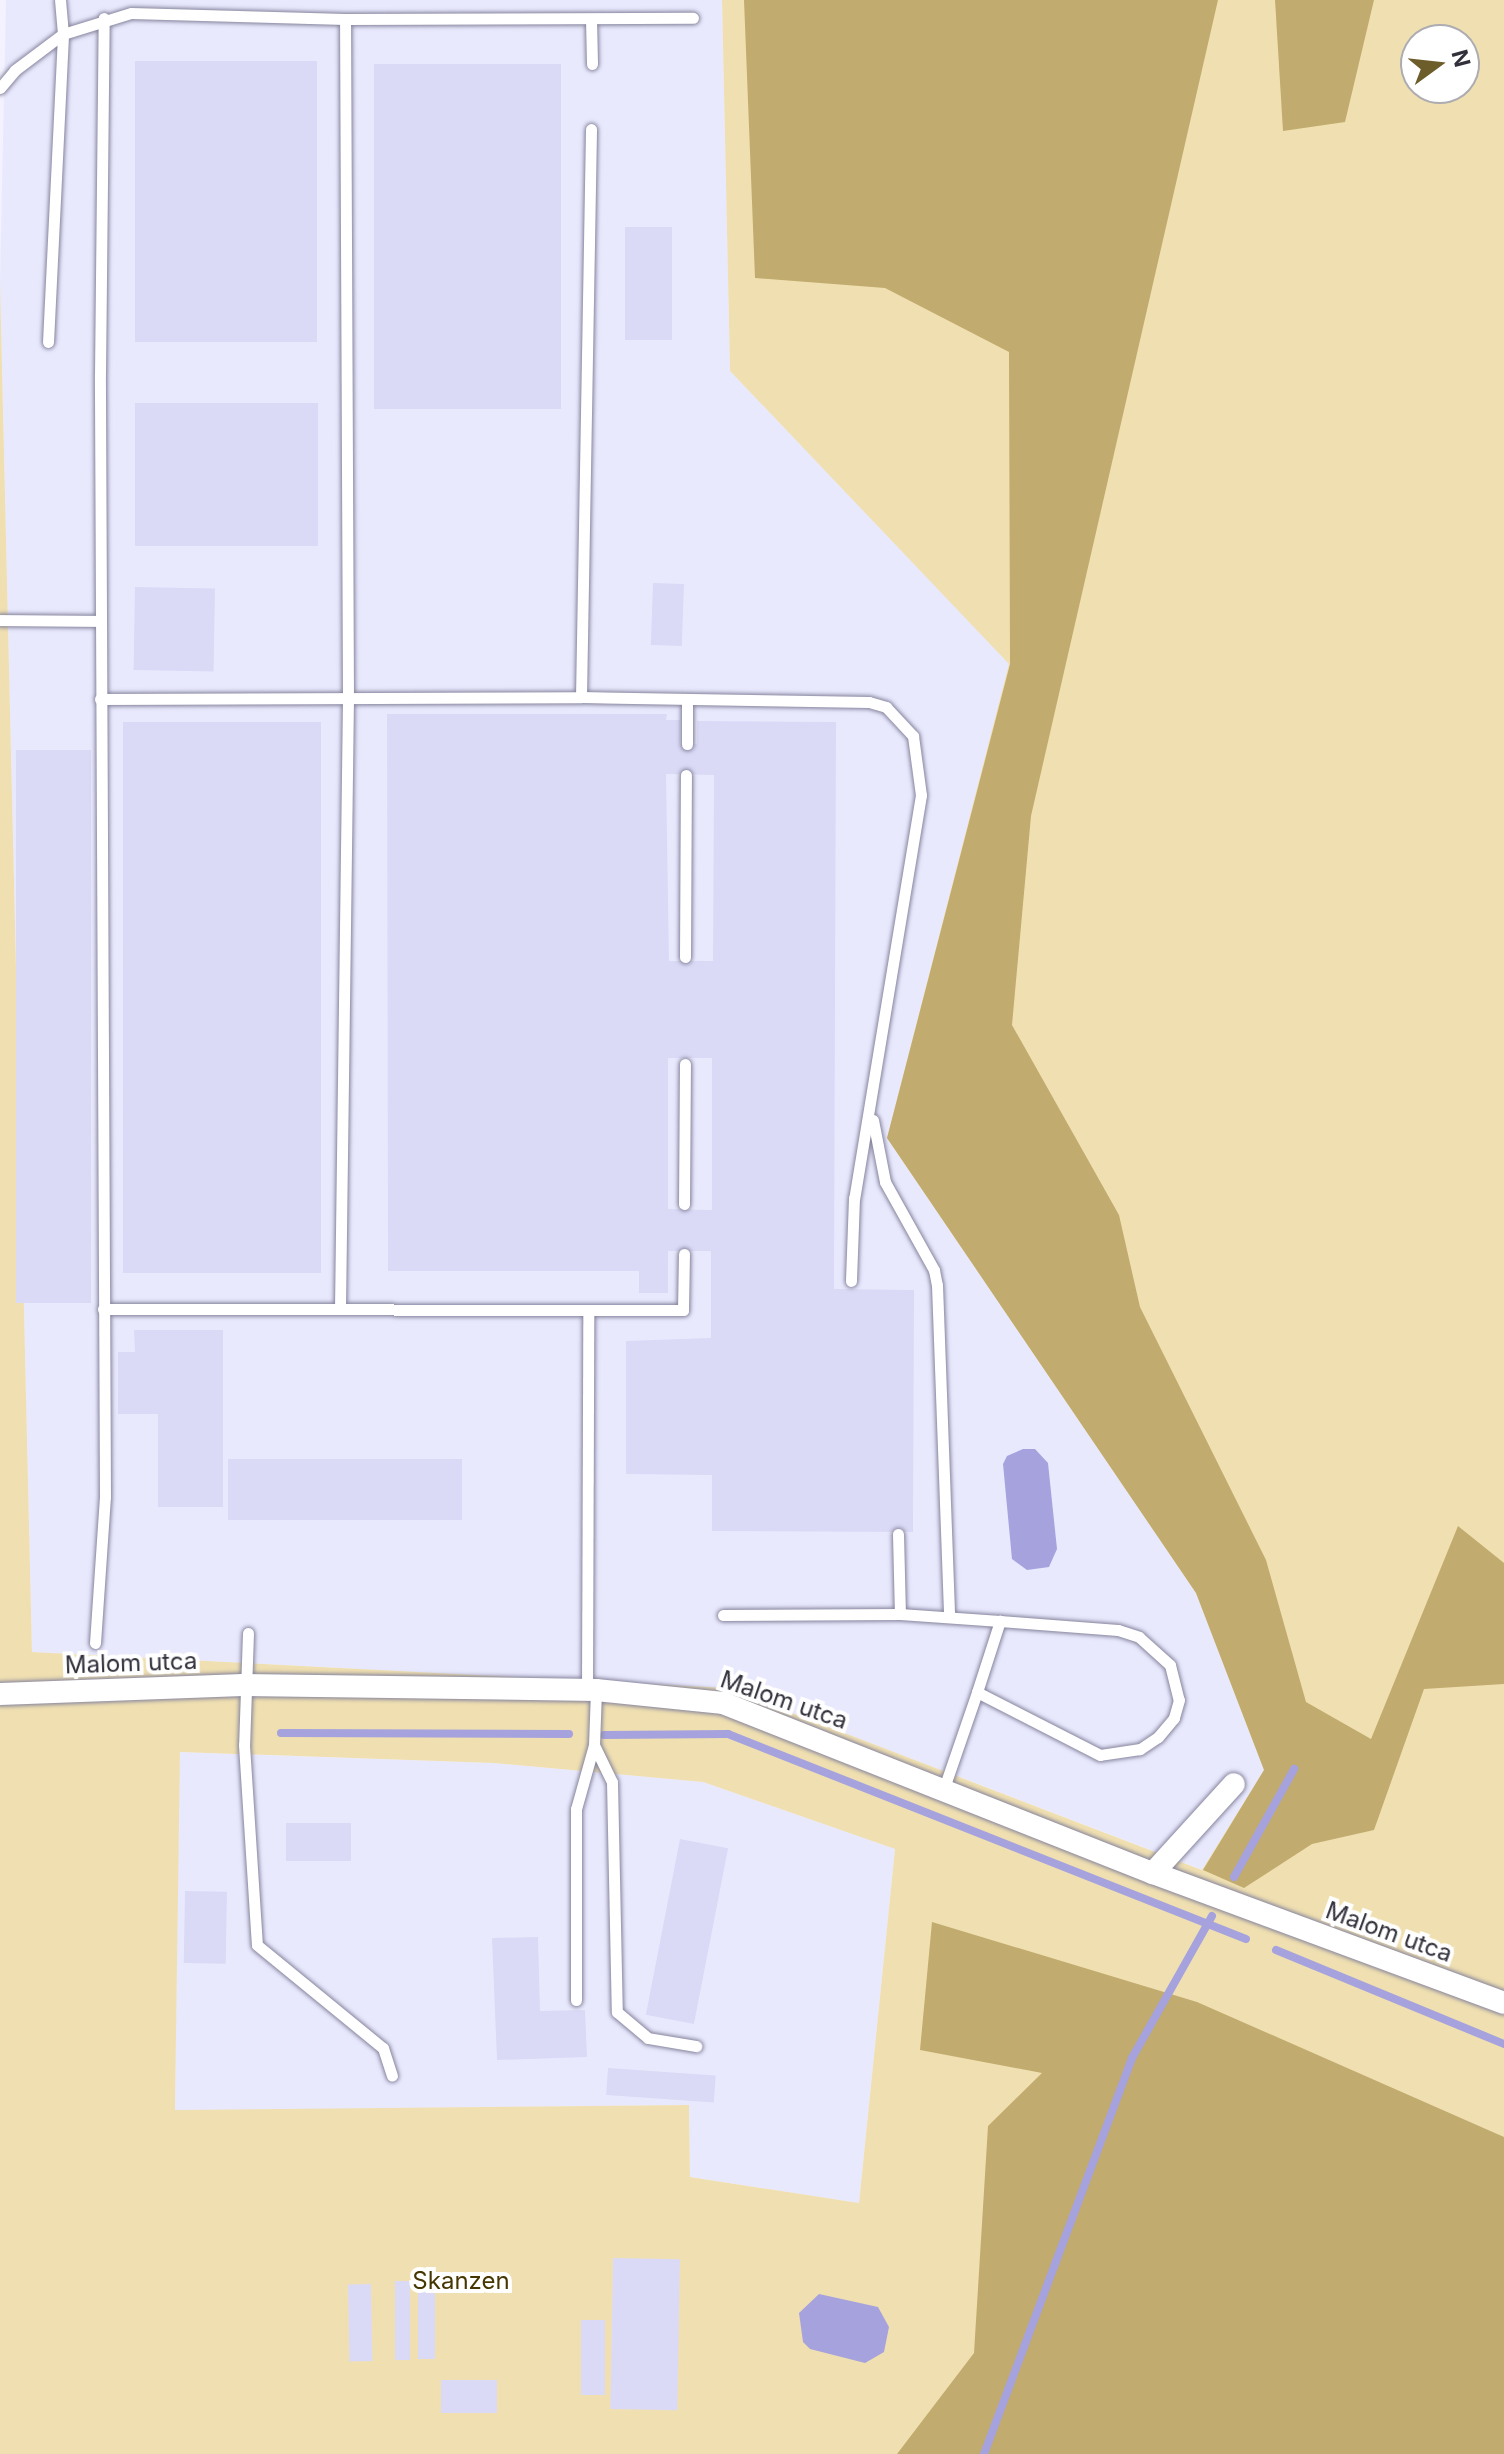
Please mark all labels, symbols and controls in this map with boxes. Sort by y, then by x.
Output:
north arrow [1400,24,1480,104]
text: N [1447,47,1476,70]
street label: Malom utca [64,1646,198,1680]
street label: Malom utca [717,1665,851,1735]
street label: Malom utca [1322,1896,1456,1968]
park label: Skanzen [412,2267,510,2295]

